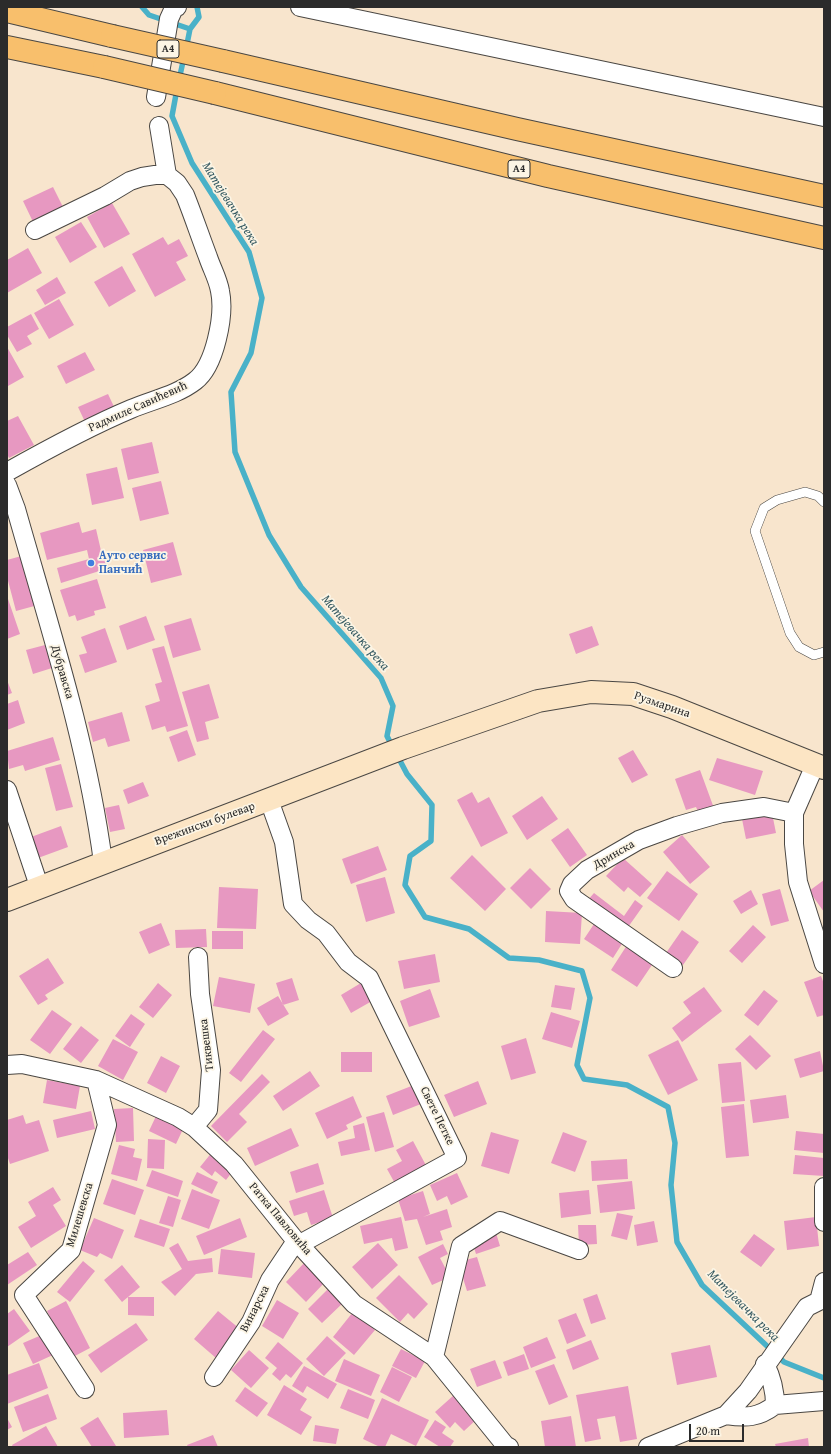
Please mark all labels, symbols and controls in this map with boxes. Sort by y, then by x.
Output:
road number: A4 [157,40,179,58]
water label: Матејевачка река [198,159,262,249]
road number: A4 [508,160,530,178]
street label: Радмиле Савићевић [86,379,190,435]
place label: Ауто сервис Панчић [99,549,166,577]
marker: Ауто сервис Панчић [86,558,96,568]
water label: Матејевачка река [318,592,392,674]
street label: Дубравска [47,643,77,701]
street label: Рузмарина [632,689,692,721]
street label: Врежински булевар [153,799,257,849]
street label: Дринска [591,837,637,873]
street label: Тиквешка [197,1018,217,1072]
street label: Свете Петке [417,1084,457,1148]
street label: Ратка Павловића [246,1180,314,1258]
street label: Милешевска [63,1181,97,1249]
water label: Матејевачка река [704,1267,782,1345]
street label: Винарска [237,1283,273,1335]
scale bar [691,1416,746,1442]
text: 20 m [696,1422,720,1439]

